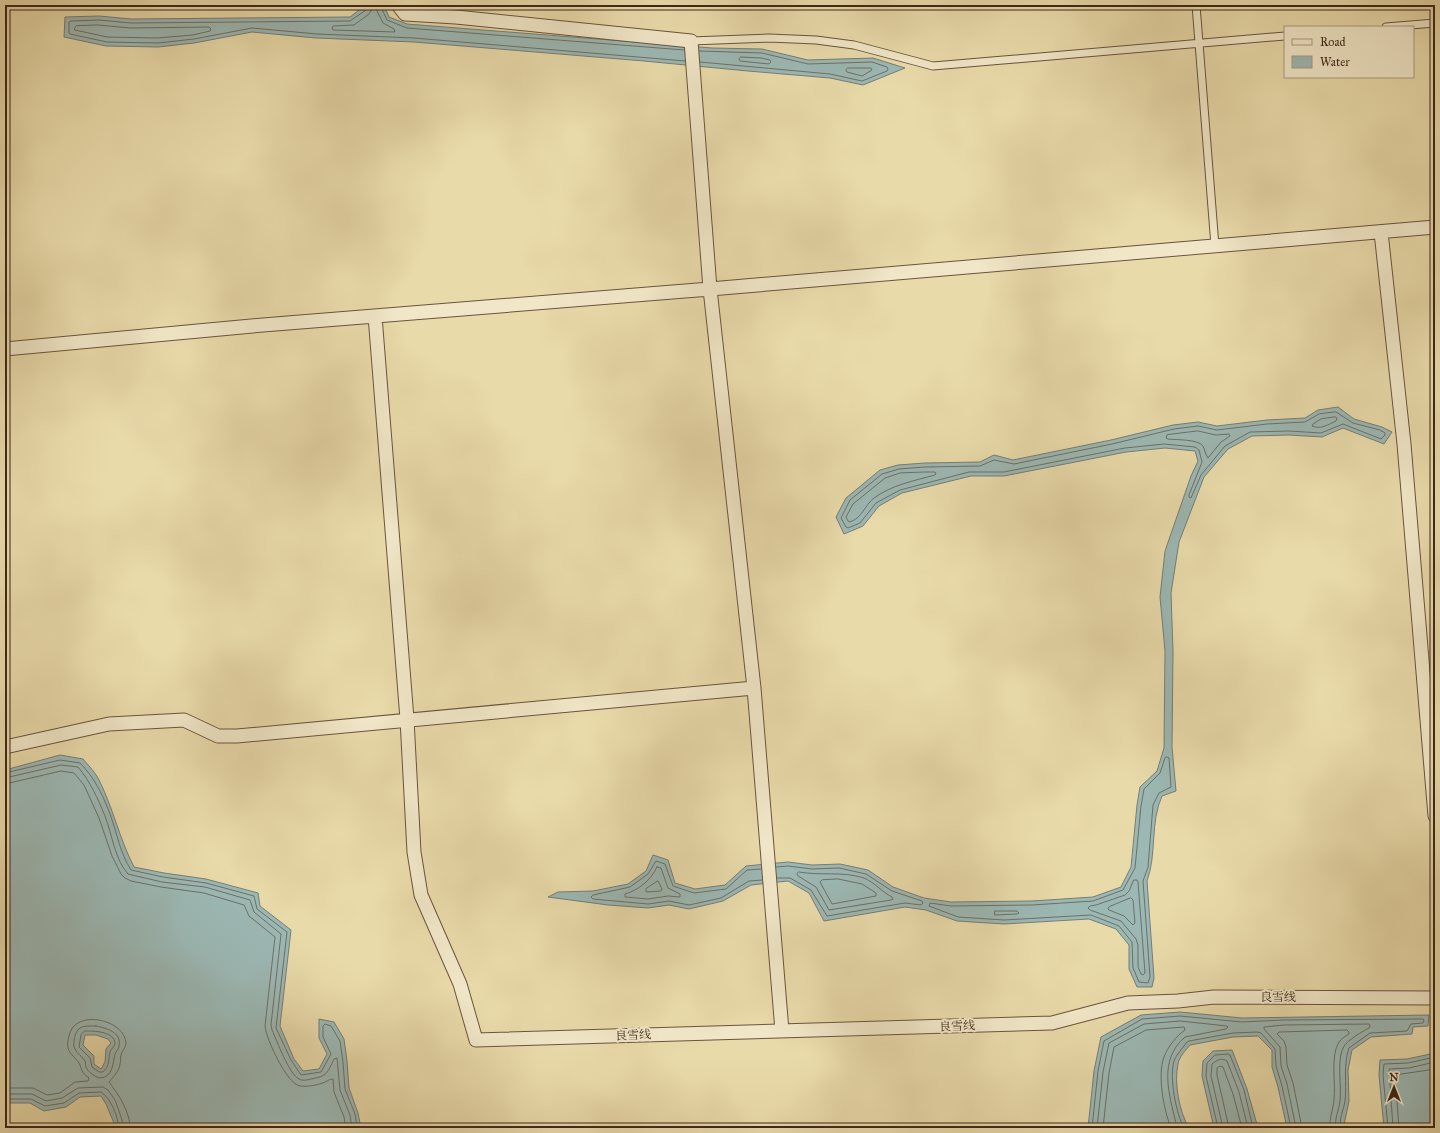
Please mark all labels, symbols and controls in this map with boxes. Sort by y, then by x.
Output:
legend [1284,26,1414,78]
text: Road [1320,35,1346,49]
text: Water [1320,55,1350,69]
street label: 良雪线 [1260,990,1296,1004]
street label: 良雪线 [939,1018,975,1034]
street label: 良雪线 [615,1027,651,1043]
north arrow [1374,1067,1414,1107]
text: N [1389,1071,1399,1084]

